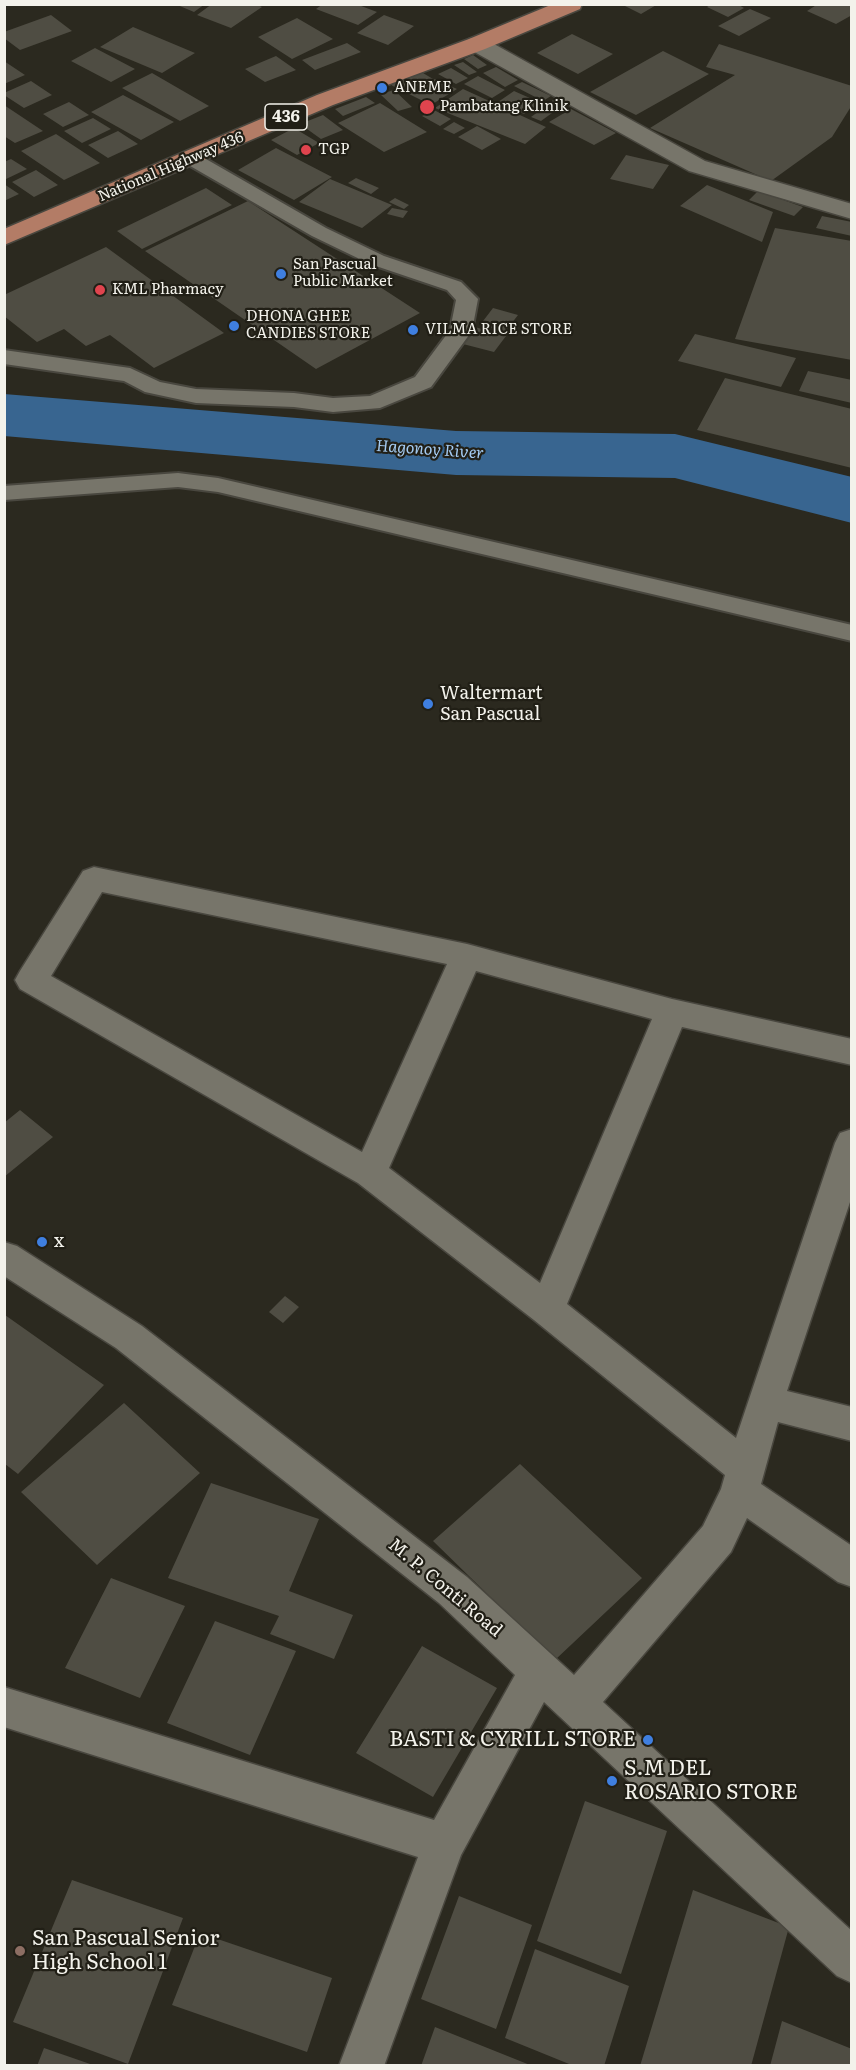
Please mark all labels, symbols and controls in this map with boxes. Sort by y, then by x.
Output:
place label: ANEME [394,79,452,97]
marker: ANEME [375,81,389,95]
marker: Pambatang Klinik [418,98,436,116]
place label: Pambatang Klinik [440,98,568,116]
road number: 436 [265,104,307,130]
street label: National Highway 436 [95,128,247,206]
place label: TGP [318,141,349,159]
marker: TGP [299,143,313,157]
place label: San Pascual Public Market [293,256,393,291]
marker: San Pascual Public Market [274,267,288,281]
place label: KML Pharmacy [112,281,224,299]
marker: KML Pharmacy [93,283,107,297]
place label: DHONA GHEE CANDIES STORE [246,308,370,343]
marker: DHONA GHEE CANDIES STORE [227,319,241,333]
place label: VILMA RICE STORE [425,321,572,339]
marker: VILMA RICE STORE [406,323,420,337]
water label: Hagonoy River [375,437,485,463]
place label: Waltermart San Pascual [440,683,543,726]
marker: Waltermart San Pascual [421,697,435,711]
place label: x [54,1231,64,1253]
marker: x [35,1235,49,1249]
street label: M. P. Conti Road [384,1534,506,1642]
place label: BASTI & CYRILL STORE [389,1727,636,1753]
marker: BASTI & CYRILL STORE [641,1733,655,1747]
place label: S.M DEL ROSARIO STORE [624,1756,798,1806]
marker: S.M DEL ROSARIO STORE [605,1774,619,1788]
place label: San Pascual Senior High School 1 [32,1926,219,1976]
marker: San Pascual Senior High School 1 [13,1944,27,1958]

